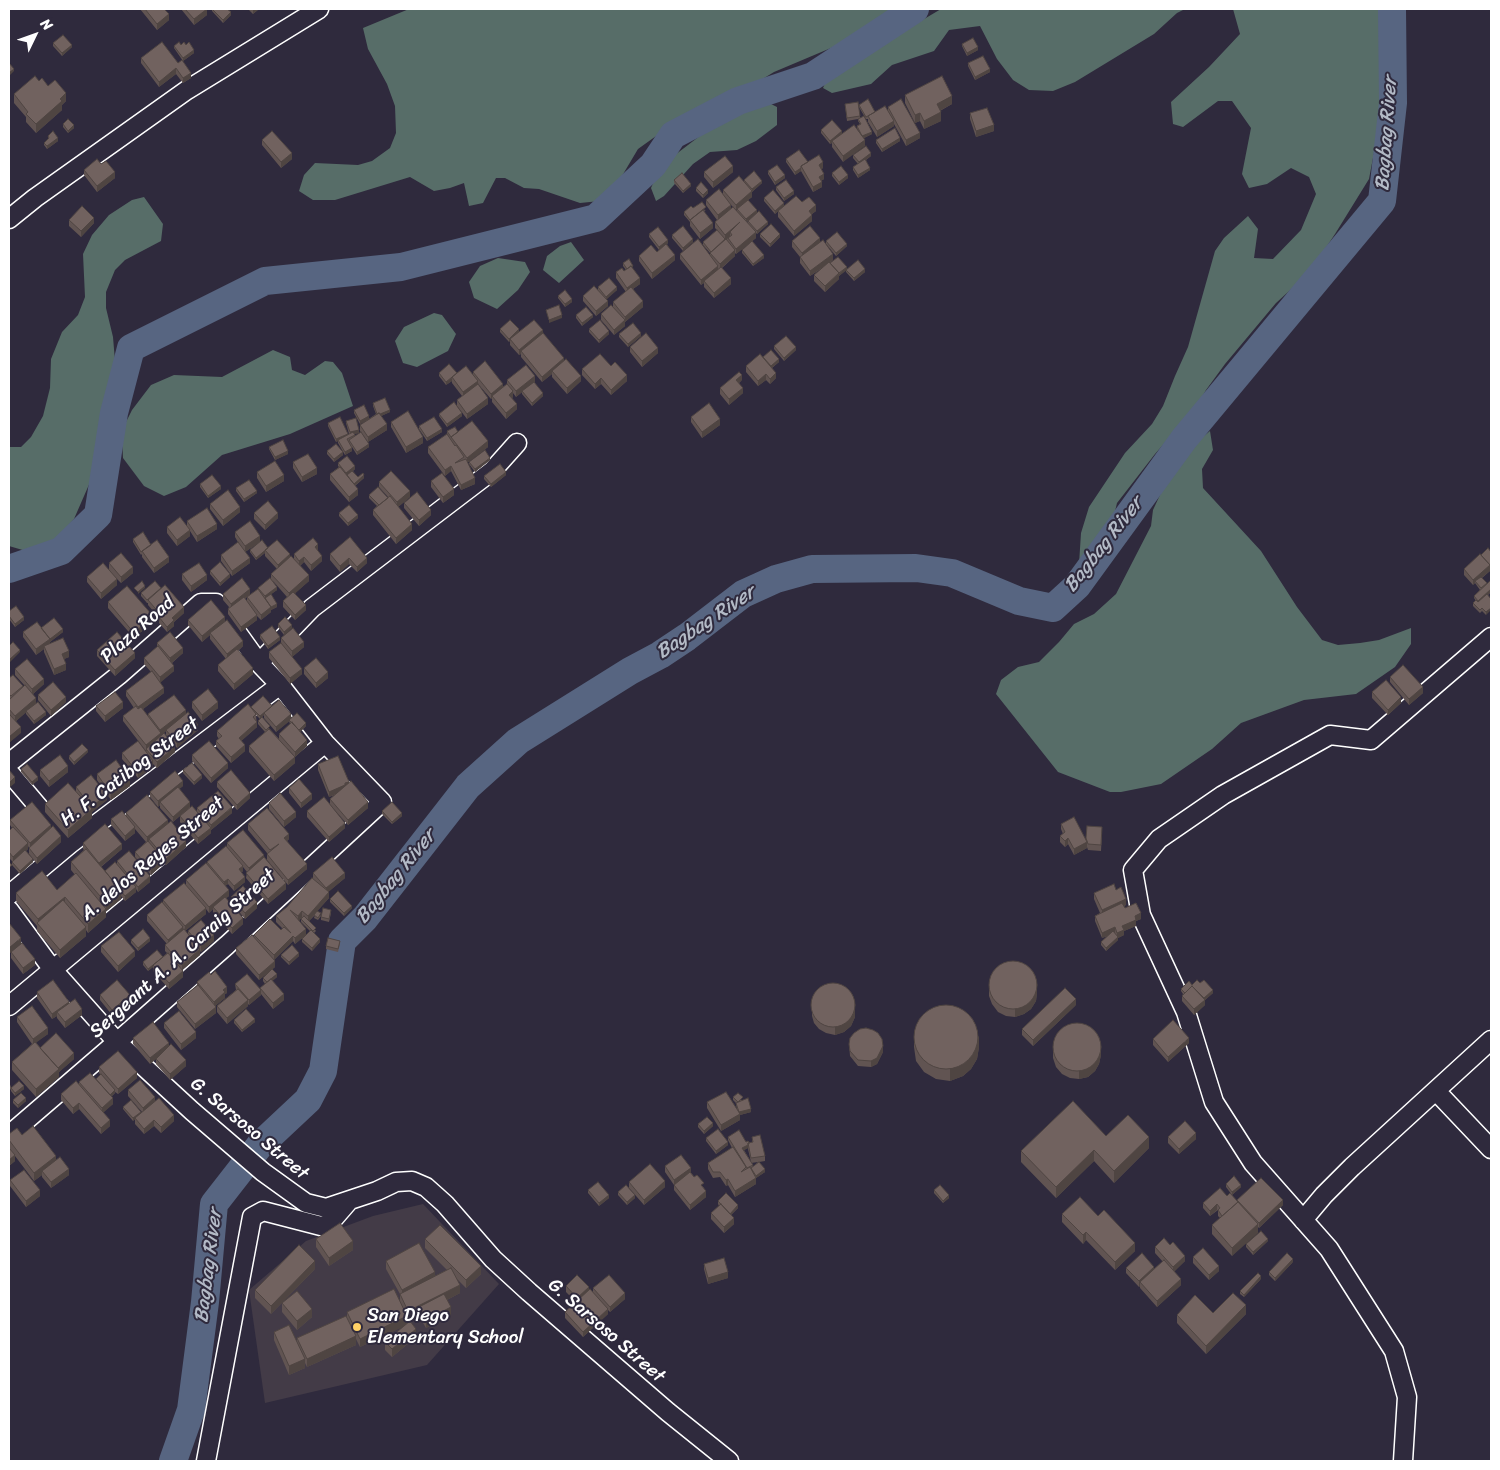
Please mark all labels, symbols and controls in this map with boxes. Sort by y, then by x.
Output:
north arrow [10,10,60,60]
text: N [34,13,59,37]
water label: Bagbag River [1371,76,1403,192]
water label: Bagbag River [1059,493,1149,597]
water label: Bagbag River [652,581,760,665]
street label: Plaza Road [96,592,180,668]
street label: H. F. Catibog Street [56,712,204,832]
street label: A. delos Reyes Street [77,792,229,926]
water label: Bagbag River [351,825,441,929]
street label: Sergeant A. A. Caraig Street [85,865,281,1043]
street label: G. Sarsoso Street [185,1073,313,1185]
water label: Bagbag River [190,1208,228,1324]
street label: G. Sarsoso Street [543,1274,669,1388]
place label: San Diego Elementary School [367,1305,524,1349]
marker: San Diego Elementary School [351,1321,363,1333]

